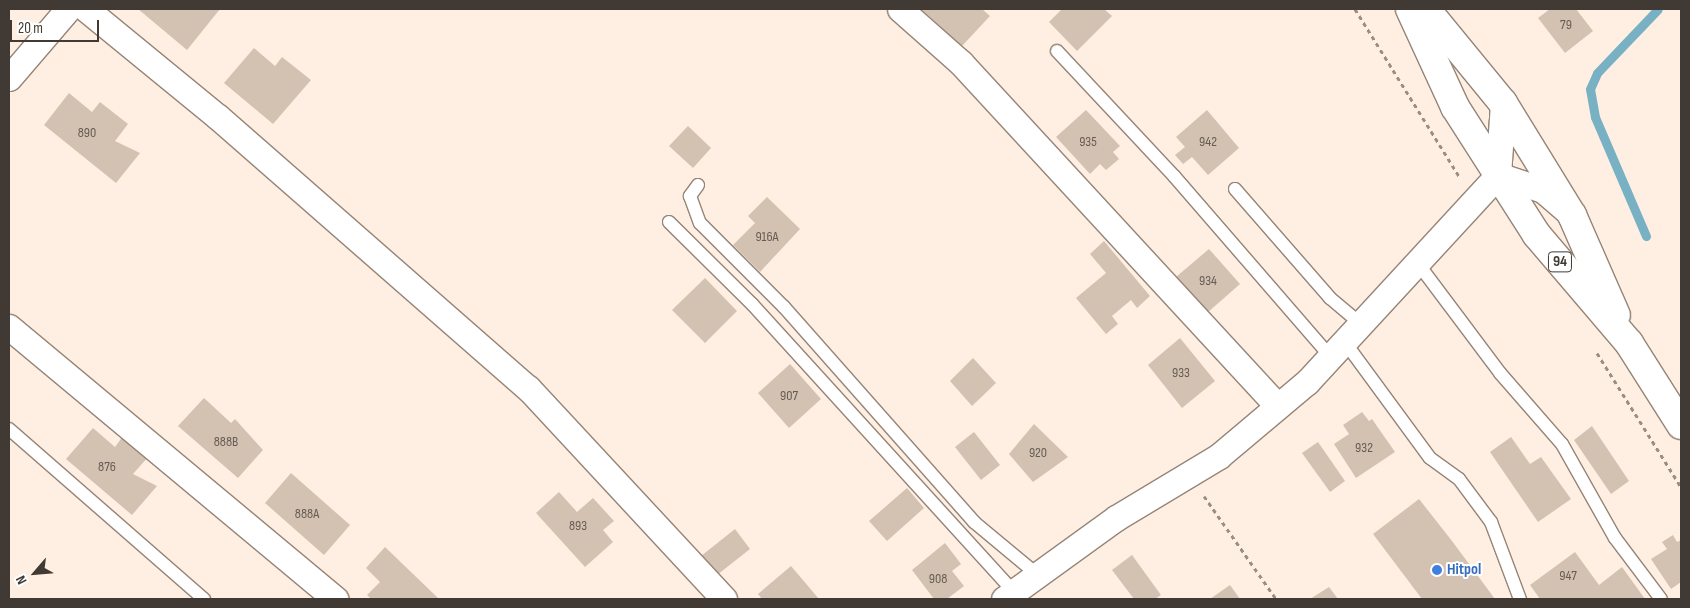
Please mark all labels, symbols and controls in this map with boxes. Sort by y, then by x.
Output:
scale bar [12,10,101,42]
house number: 79 [1560,17,1572,33]
text: 20 m [18,19,43,38]
house number: 890 [78,125,96,141]
house number: 935 [1079,134,1097,150]
house number: 942 [1199,134,1217,150]
house number: 916A [755,229,779,245]
road number: 94 [1548,250,1572,274]
house number: 934 [1199,273,1217,289]
house number: 933 [1172,365,1190,381]
house number: 907 [780,388,798,404]
house number: 888B [214,434,238,450]
house number: 932 [1355,440,1373,456]
house number: 920 [1029,445,1047,461]
house number: 876 [98,459,116,475]
house number: 888A [295,506,319,522]
house number: 893 [569,518,587,534]
north arrow [10,548,60,598]
place label: Hitpol [1447,560,1481,580]
marker: Hitpol [1431,564,1443,576]
house number: 947 [1559,568,1577,584]
house number: 908 [929,571,947,587]
text: N [12,573,30,587]

